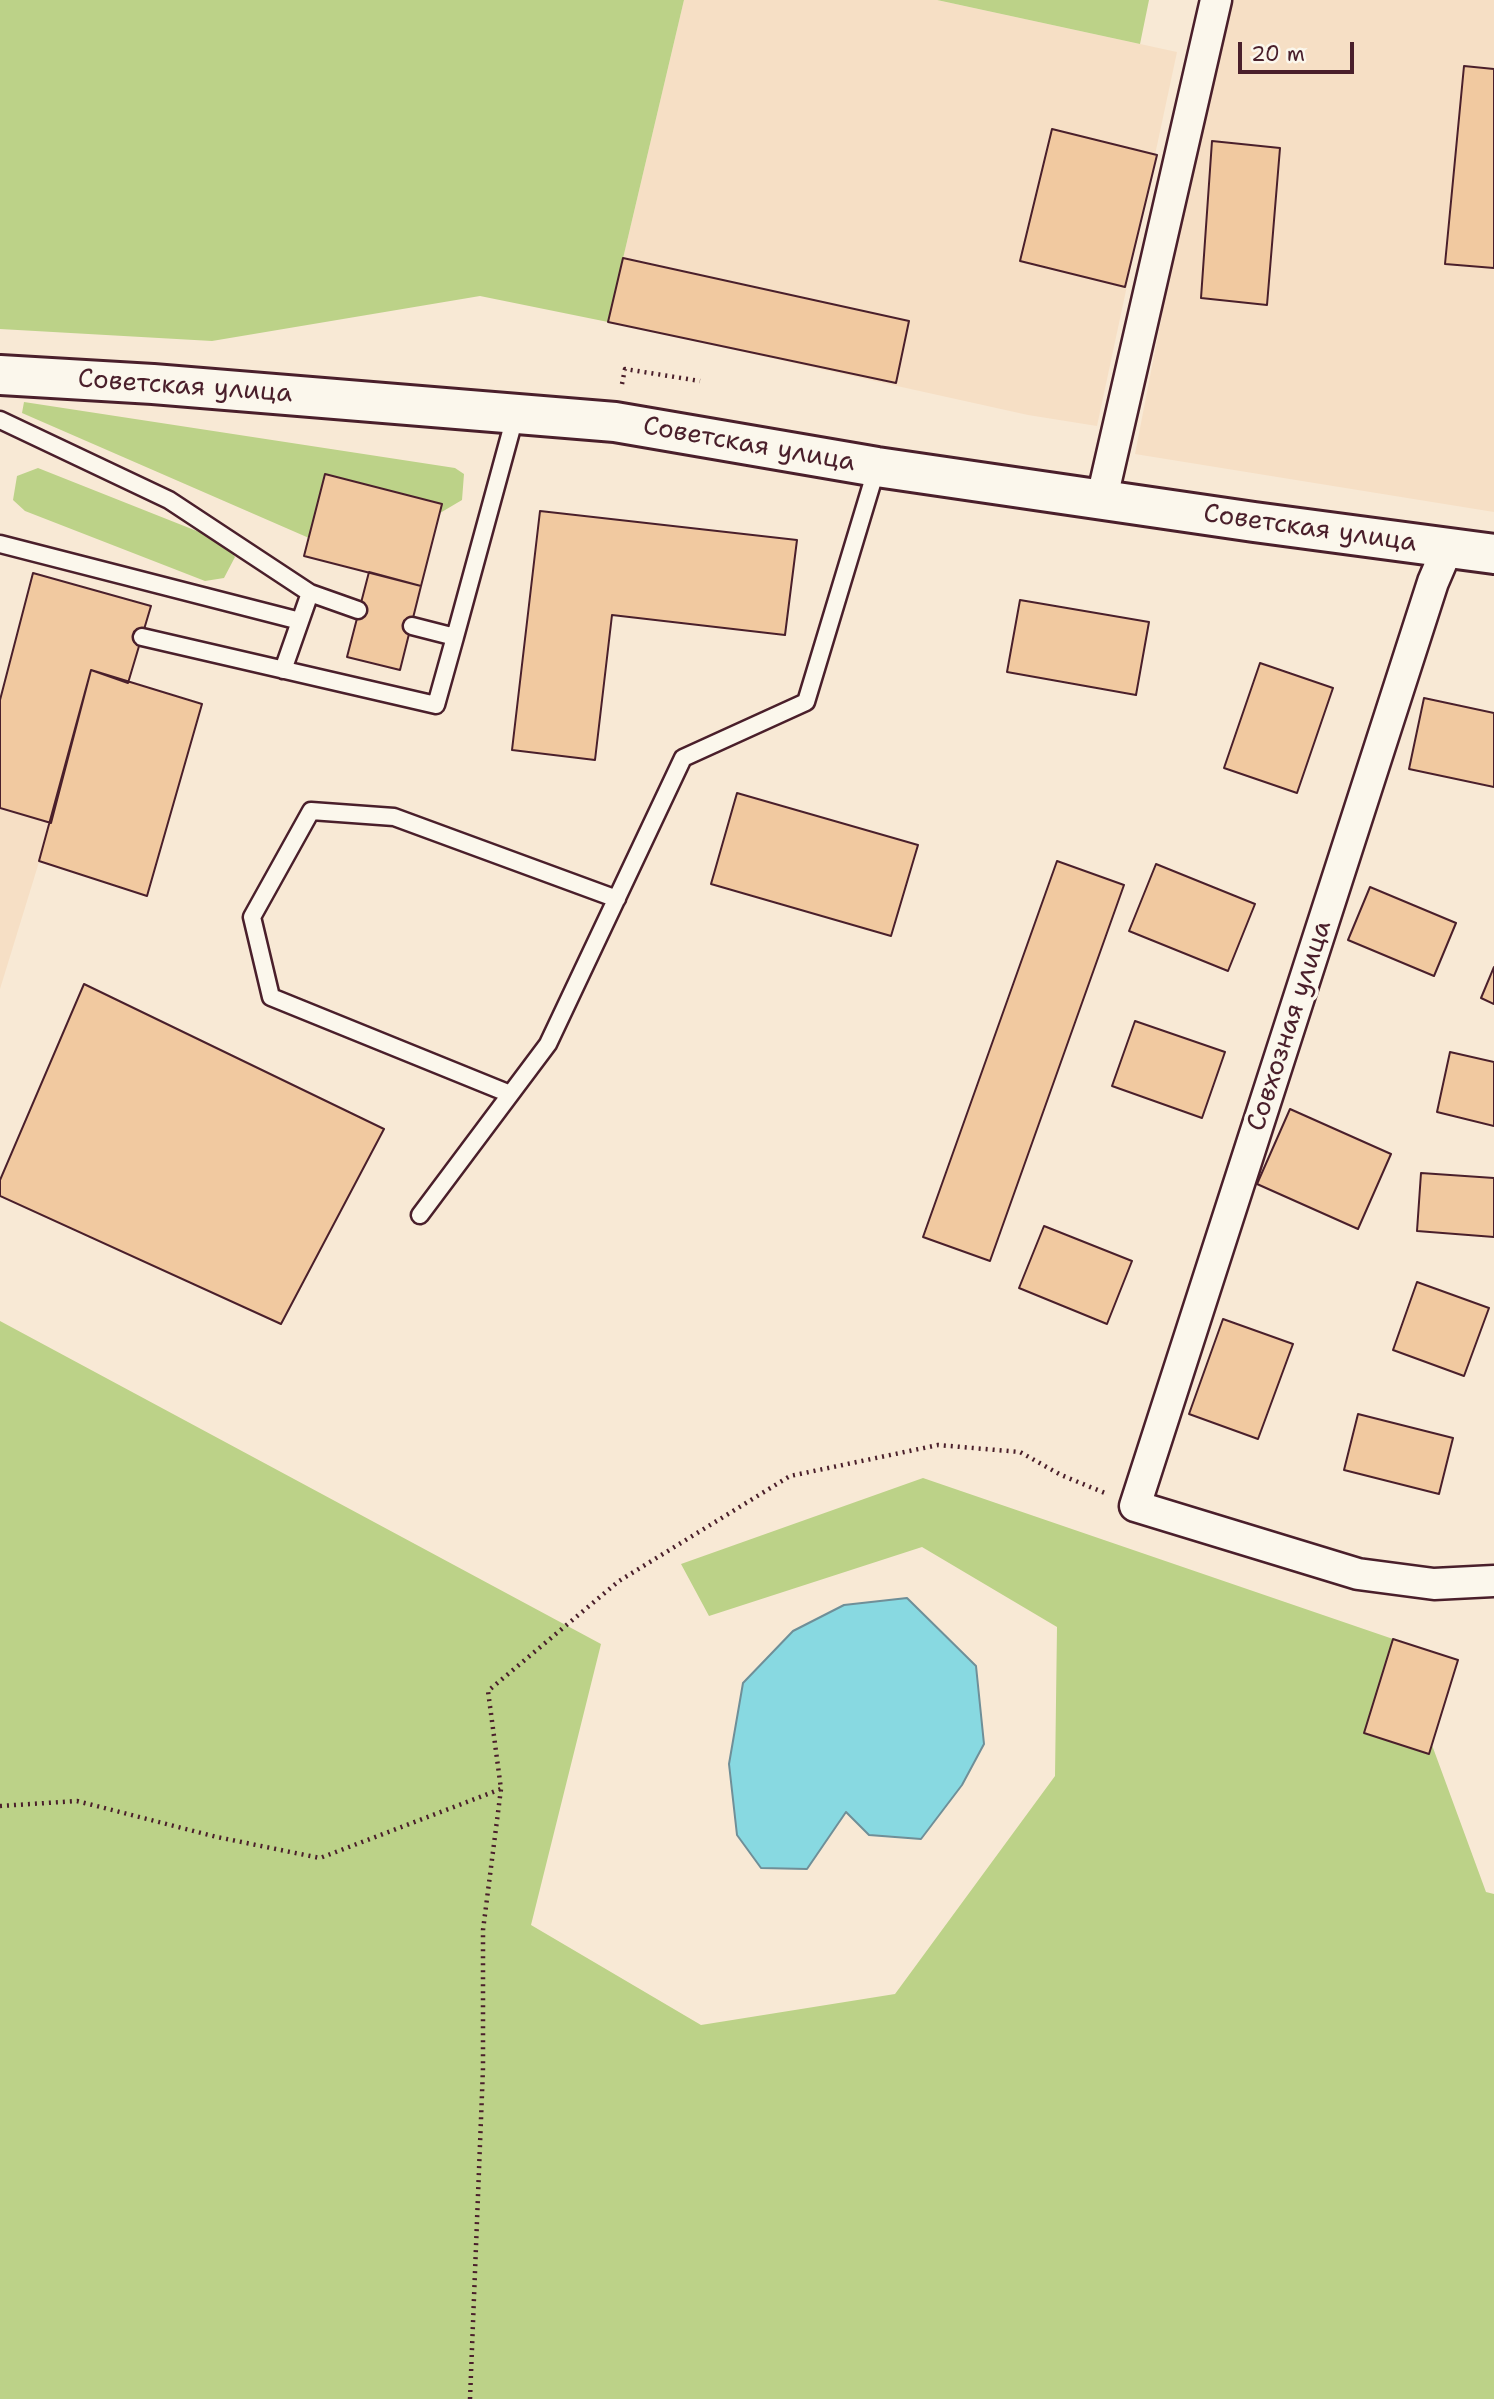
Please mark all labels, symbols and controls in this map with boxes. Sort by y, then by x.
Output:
scale bar [1242,28,1358,72]
text: 20 m [1251,40,1305,68]
street label: Советская улица [77,364,293,410]
street label: Советская улица [640,411,858,479]
street label: Советская улица [1201,499,1419,559]
street label: Совхозная улица [1241,917,1339,1135]

